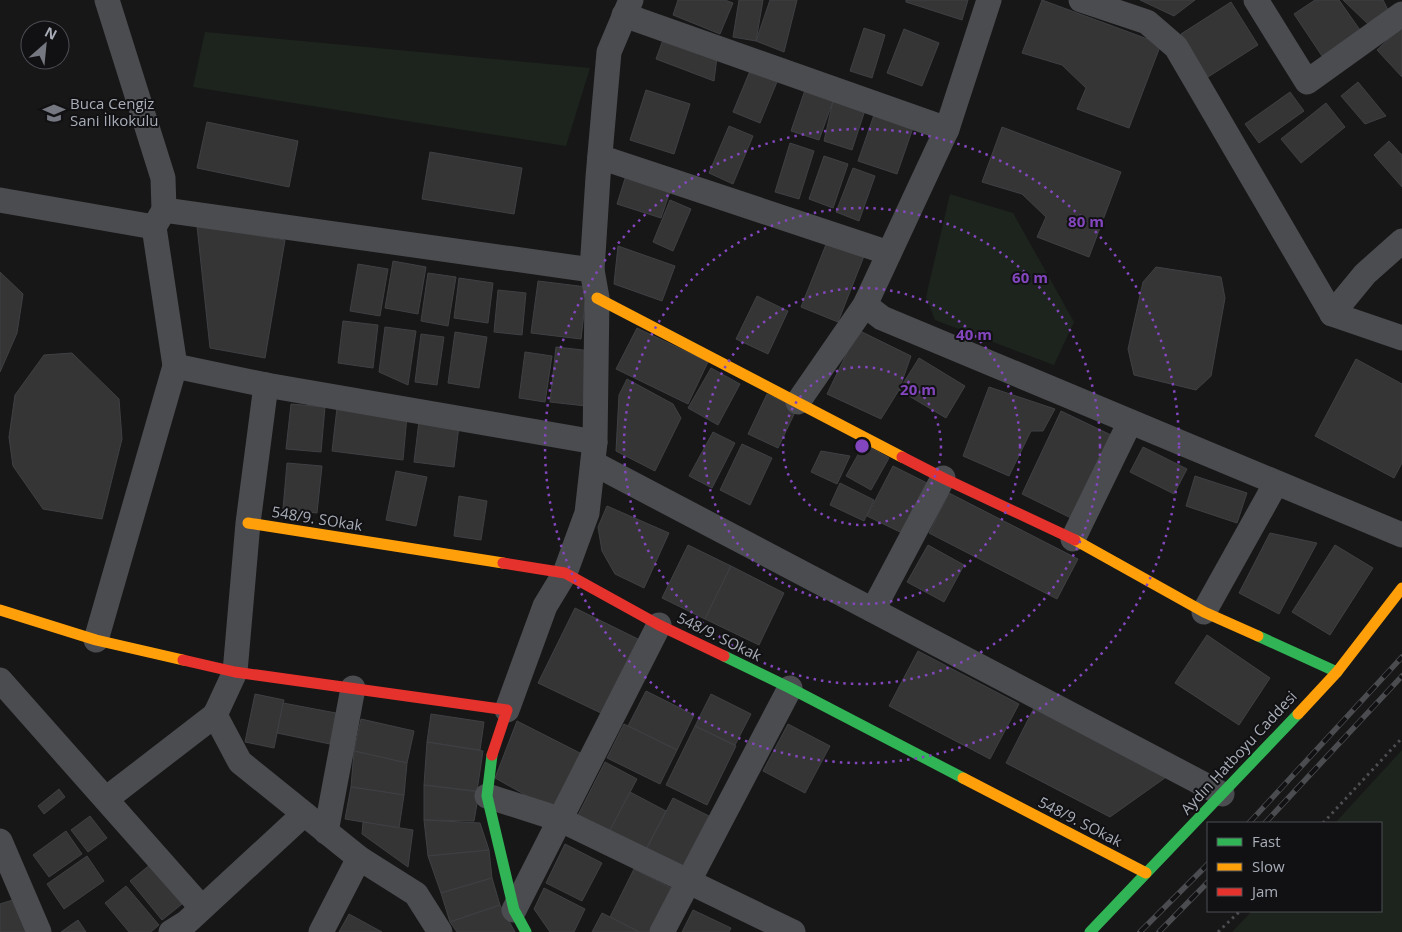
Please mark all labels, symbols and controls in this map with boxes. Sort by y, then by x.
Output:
north arrow [20,20,70,70]
text: N [42,22,61,44]
place label: Buca Cengiz Sani İlkokulu [70,93,158,130]
school or university icon: Buca Cengiz Sani İlkokulu [41,100,67,126]
text: 80 m [1068,211,1104,231]
text: 60 m [1012,267,1048,287]
text: 40 m [956,324,992,344]
text: 20 m [900,379,936,399]
centre of rings [853,437,871,455]
street label: 548/9. SOkak [270,501,364,535]
street label: 548/9. SOkak [674,607,765,665]
street label: Aydın Hatboyu Caddesi [1176,686,1301,818]
street label: 548/9. SOkak [1035,791,1126,851]
legend [1207,822,1382,912]
text: Fast [1252,831,1281,851]
text: Slow [1252,856,1285,876]
text: Jam [1250,881,1278,901]

